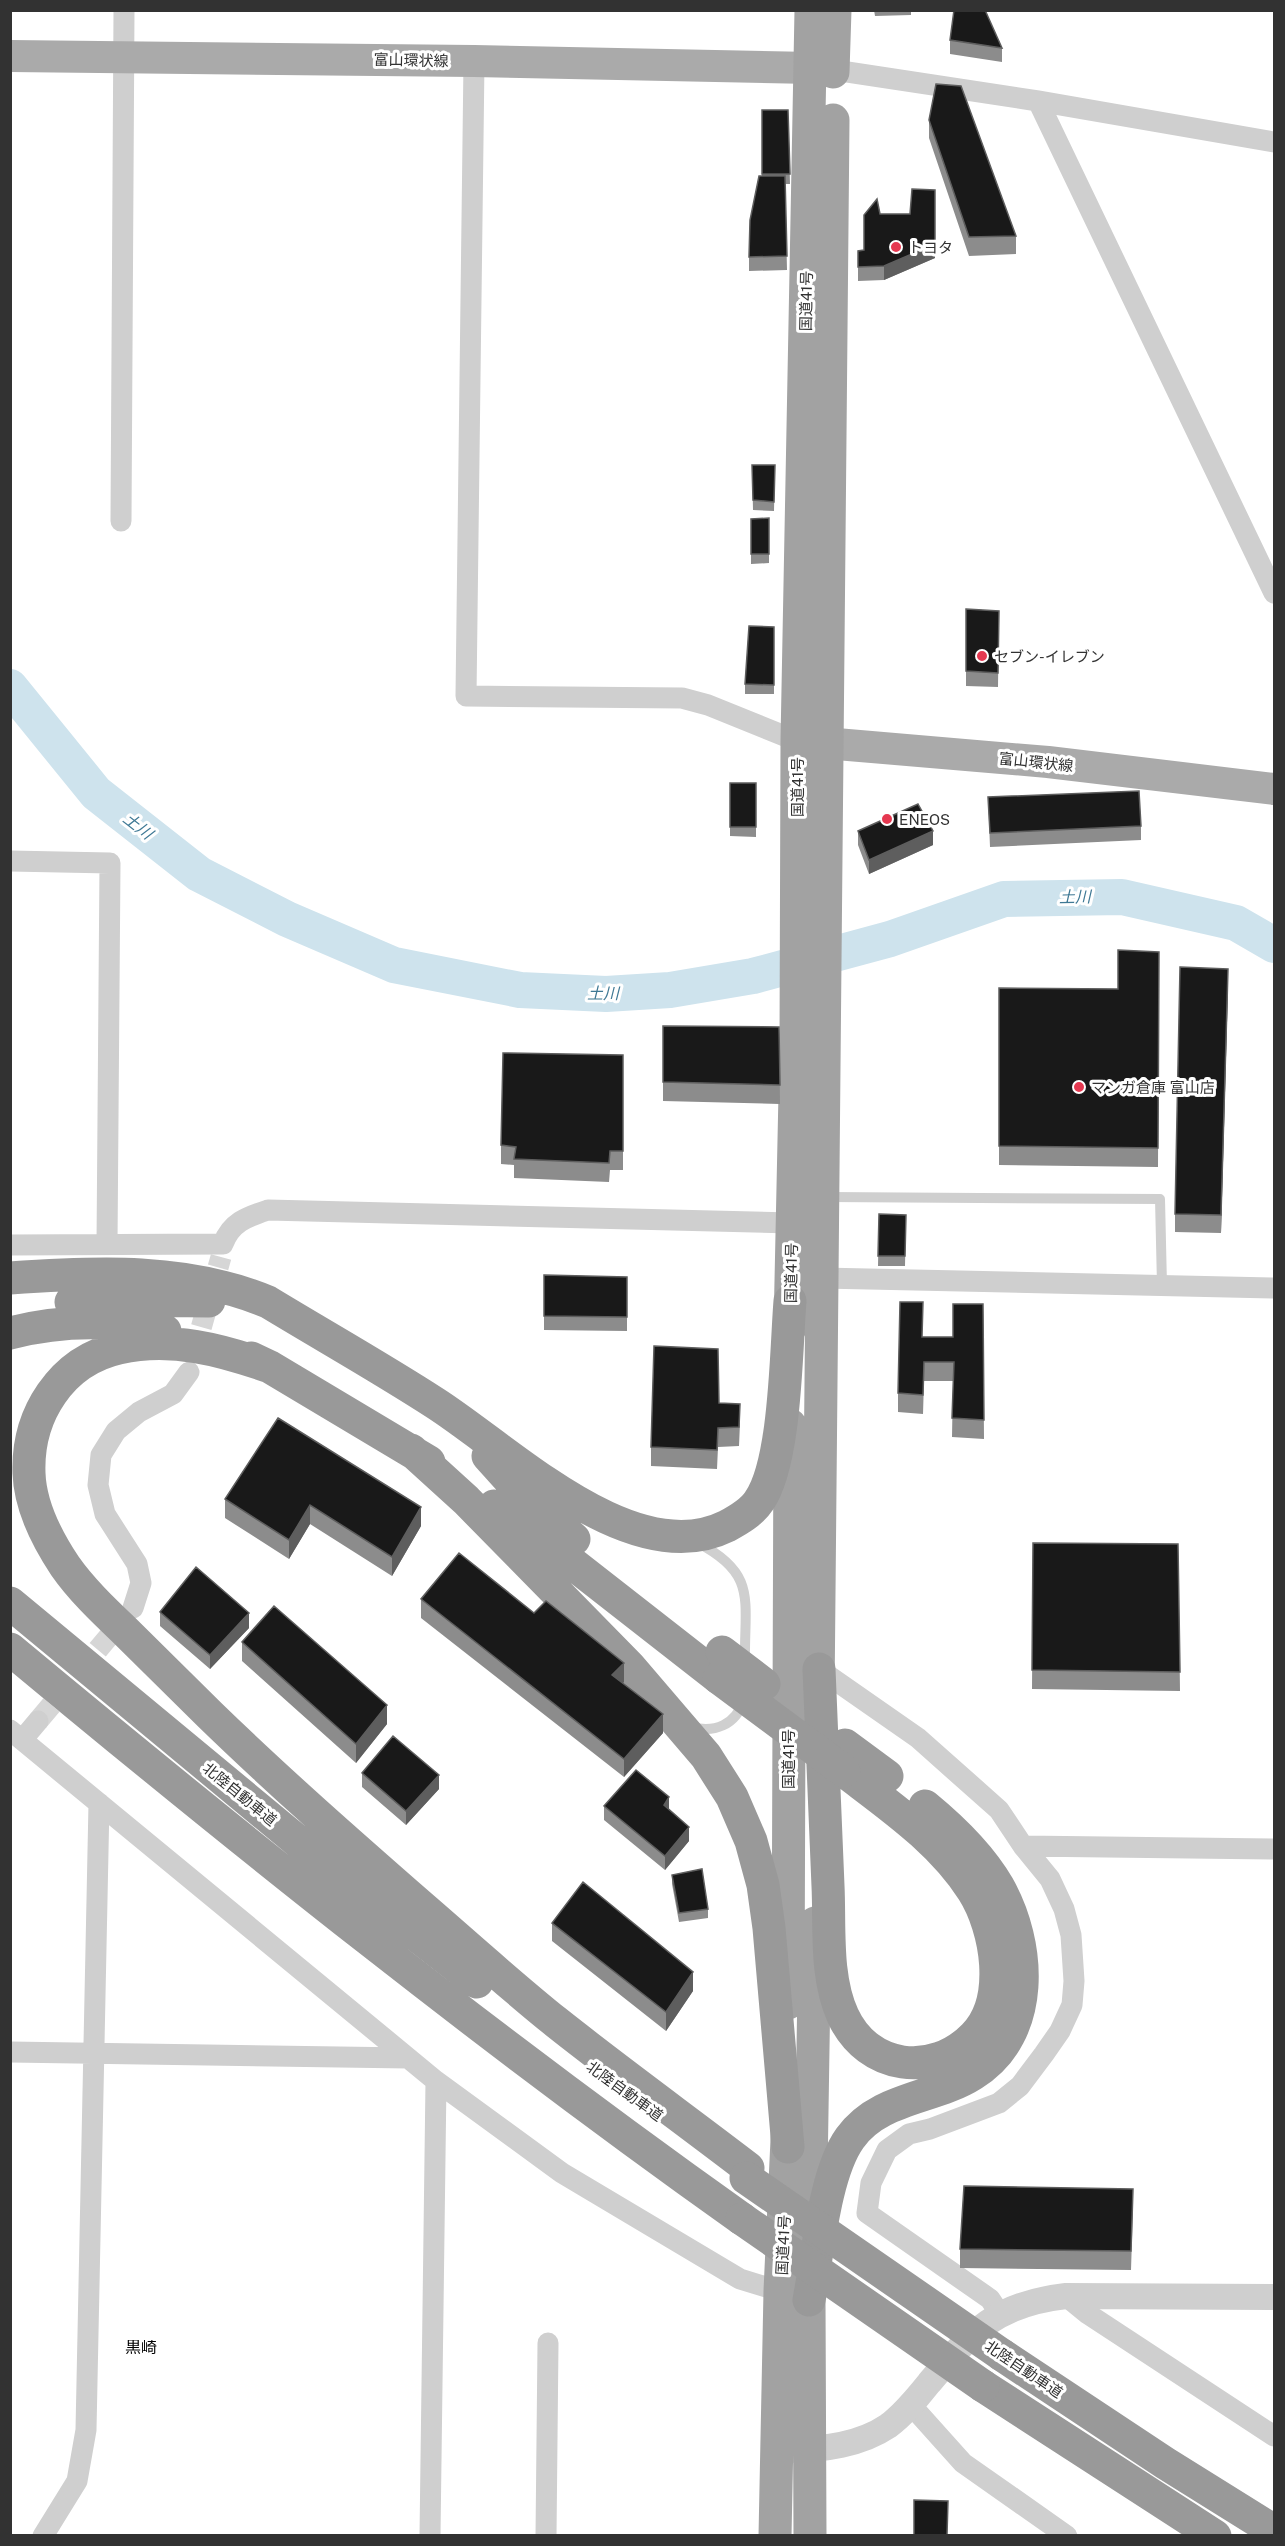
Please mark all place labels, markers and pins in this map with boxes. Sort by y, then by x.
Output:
place label: トヨタ [908,239,953,256]
marker: トヨタ [889,240,903,254]
place label: セブン-イレブン [994,648,1105,665]
marker: セブン-イレブン [975,649,989,663]
place label: ENEOS [899,811,950,828]
marker: ENEOS [880,812,894,826]
place label: マンガ倉庫 富山店 [1091,1079,1215,1096]
marker: マンガ倉庫 富山店 [1072,1080,1086,1094]

